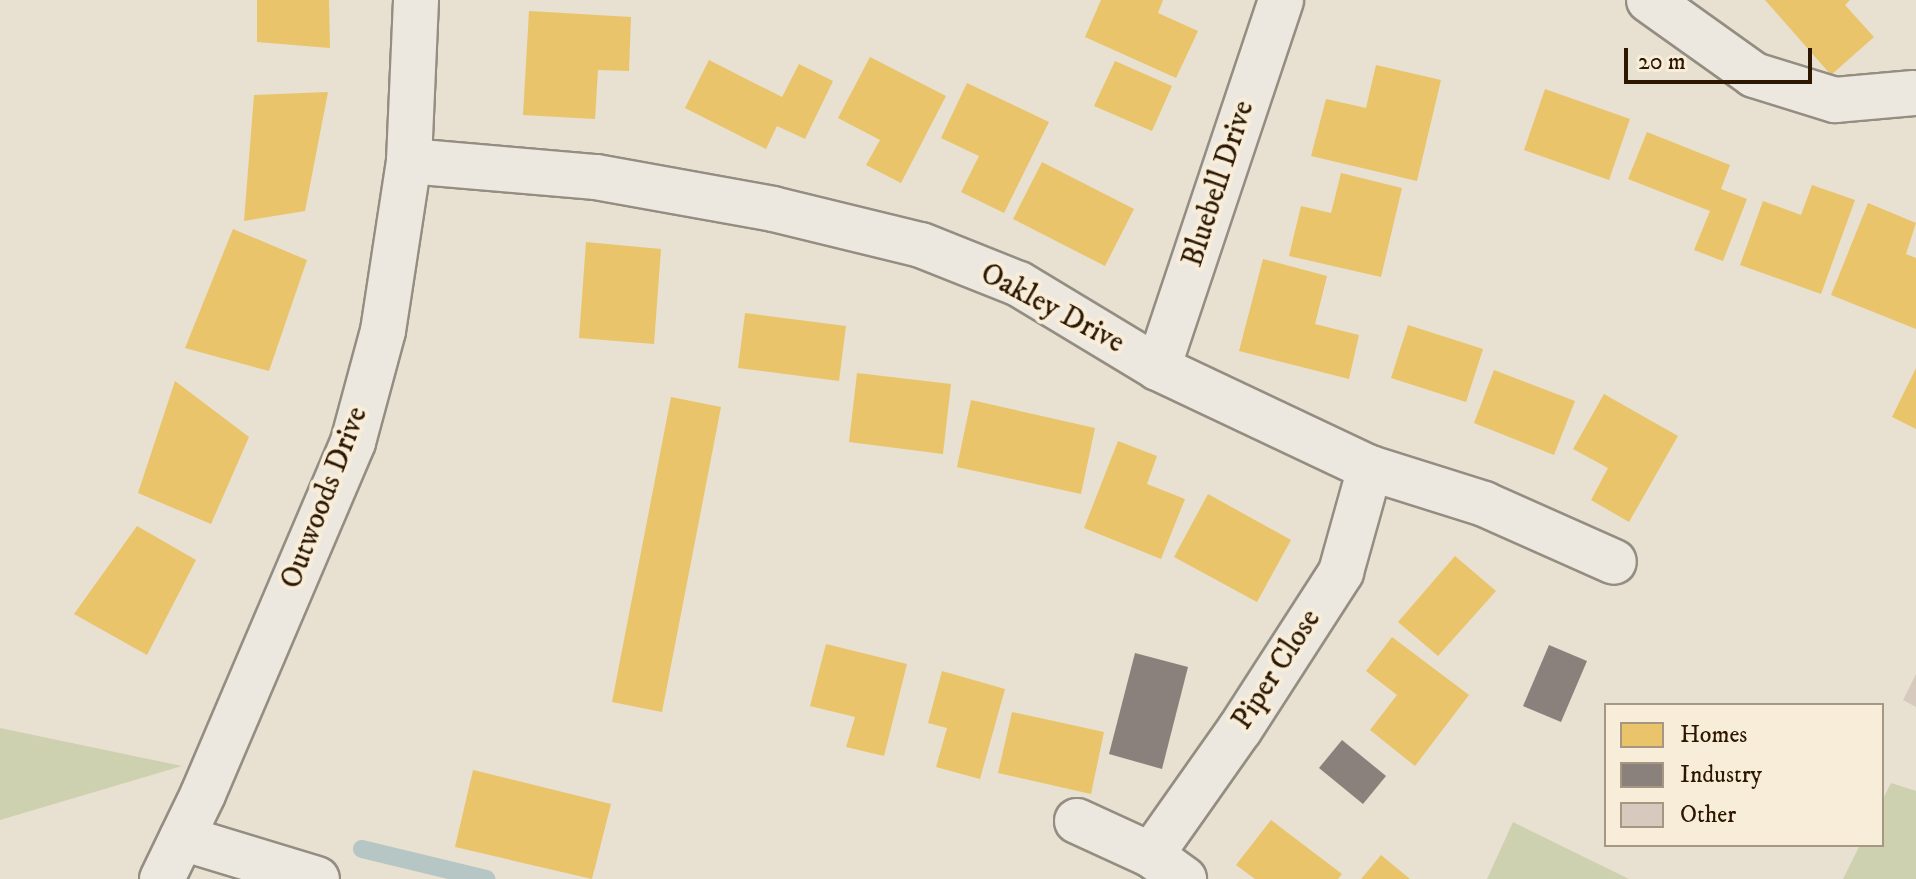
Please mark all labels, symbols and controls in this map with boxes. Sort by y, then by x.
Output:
scale bar [1628,32,1816,82]
text: 20 m [1638,47,1686,77]
street label: Bluebell Drive [1175,96,1263,272]
street label: Oakley Drive [974,256,1130,362]
street label: Outwoods Drive [274,402,376,594]
street label: Piper Close [1225,603,1329,737]
legend [1604,703,1884,847]
text: Homes [1680,720,1747,750]
text: Industry [1680,760,1762,790]
text: Other [1680,800,1736,830]

